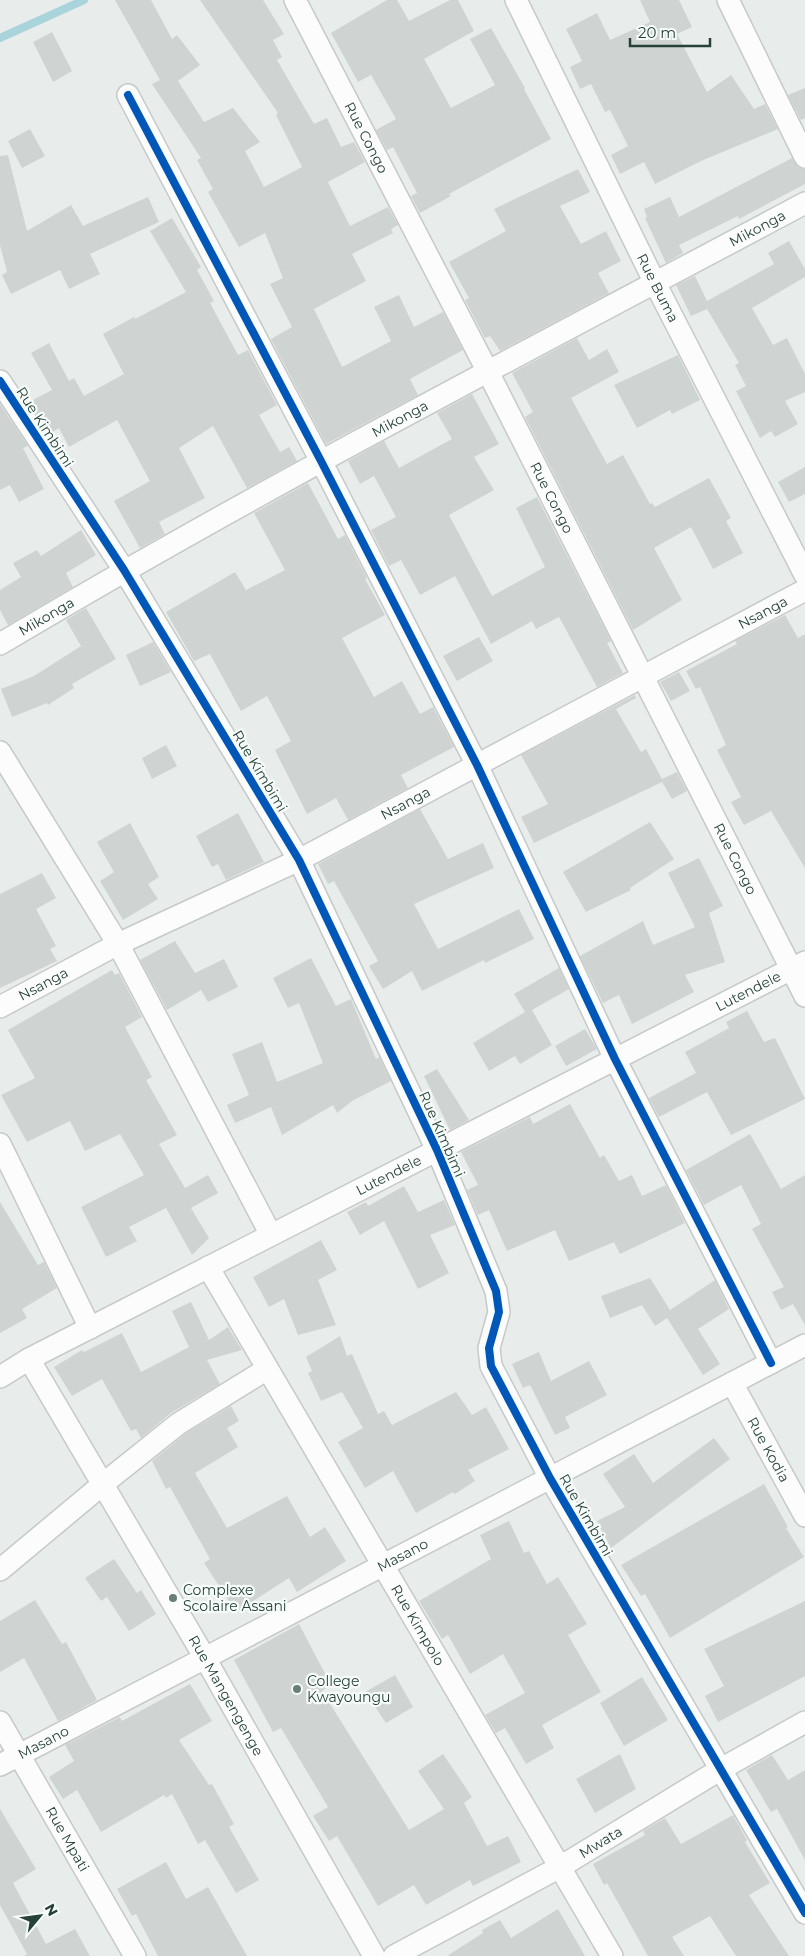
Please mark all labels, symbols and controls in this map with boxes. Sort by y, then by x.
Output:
scale bar [630,15,710,47]
text: 20 m [638,23,676,42]
street label: Rue Congo [340,99,392,177]
street label: Mikonga [726,206,789,251]
street label: Rue Buma [633,251,683,325]
street label: Rue Kimbimi [12,383,78,471]
street label: Mikonga [369,396,431,441]
street label: Rue Congo [526,459,578,537]
street label: Nsanga [735,592,791,633]
street label: Mikonga [15,593,77,640]
street label: Rue Kimbimi [229,727,291,815]
street label: Nsanga [378,783,433,824]
street label: Rue Congo [710,820,761,898]
street label: Nsanga [15,963,71,1005]
street label: Lutendele [712,967,784,1015]
street label: Rue Kimbimi [415,1088,469,1180]
street label: Lutendele [353,1151,424,1199]
street label: Rue Kodia [743,1414,794,1485]
street label: Rue Kimbimi [555,1471,617,1559]
street label: Masano [374,1534,431,1576]
place label: Complexe Scolaire Assani [183,1581,287,1615]
street label: Rue Kimpolo [387,1581,449,1669]
marker: Complexe Scolaire Assani [167,1592,179,1604]
street label: Rue Mangengenge [185,1632,268,1759]
place label: College Kwayoungu [307,1672,391,1706]
marker: College Kwayoungu [291,1683,303,1695]
street label: Masano [15,1722,72,1763]
street label: Rue Mpati [42,1803,93,1875]
street label: Mwata [576,1822,626,1862]
north arrow [15,1891,65,1941]
text: N [41,1900,62,1919]

